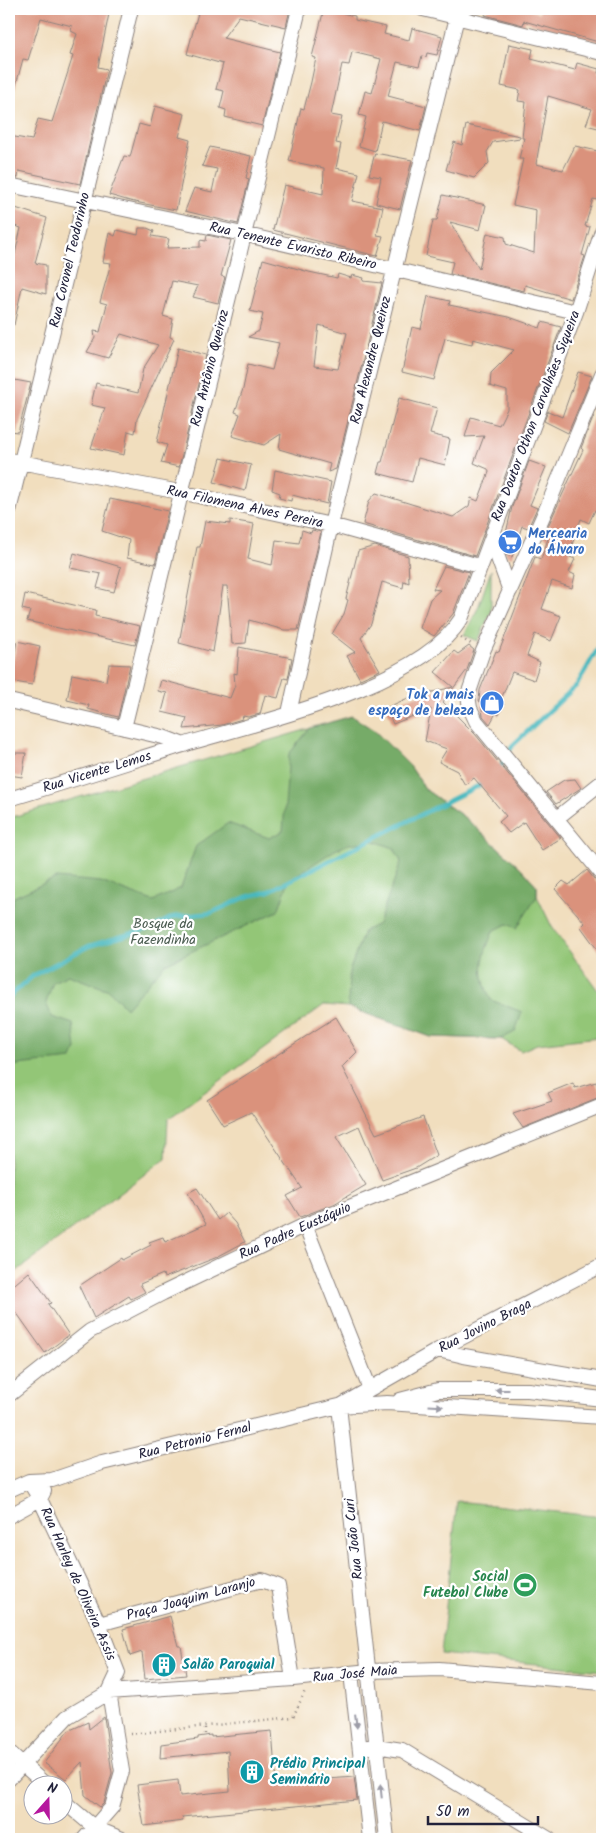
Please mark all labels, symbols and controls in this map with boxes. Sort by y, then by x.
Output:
street label: Rua Coronel Teodorinho [44,190,96,330]
street label: Rua Tenente Evaristo Ribeiro [207,216,379,276]
street label: Rua Alexandre Queiroz [344,294,398,426]
street label: Rua Antônio Queiroz [185,307,235,429]
street label: Rua Doutor Othon Carvalhães Siqueira [485,307,587,525]
street label: Rua Filomena Alves Pereira [165,480,325,534]
place label: Mercearia do Álvaro [528,523,587,561]
supermarket icon: Mercearia do Álvaro [497,529,523,555]
place label: Tok a mais espaço de beleza [368,684,474,722]
shop icon: Tok a mais espaço de beleza [479,690,505,716]
street label: Rua Vicente Lemos [40,745,154,799]
park label: Bosque da Fazendinha [130,913,196,951]
street label: Rua Padre Eustáquio [235,1196,355,1266]
street label: Rua Jovino Braga [435,1293,535,1359]
one-way arrow [493,1386,509,1394]
one-way arrow [428,1403,444,1411]
street label: Rua Petronio Fernal [136,1416,254,1466]
street label: Rua João Curi [339,1497,369,1581]
street label: Rua Harley de Oliveira Assis [34,1504,122,1664]
place label: Social Futebol Clube [423,1566,508,1604]
street label: Praça Joaquim Laranjo [124,1571,258,1627]
sports icon: Social Futebol Clube [512,1572,538,1598]
building icon: Salão Paroquial [151,1652,177,1678]
place label: Salão Paroquial [182,1654,275,1676]
street label: Rua José Maia [312,1659,398,1689]
one-way arrow [352,1714,360,1730]
place label: Prédio Principal Seminário [270,1753,365,1791]
building icon: Prédio Principal Seminário [239,1759,265,1785]
north arrow [22,1776,72,1826]
text: N [44,1777,60,1801]
one-way arrow [377,1783,385,1799]
scale bar [428,1793,538,1825]
text: 50 m [436,1800,470,1824]

